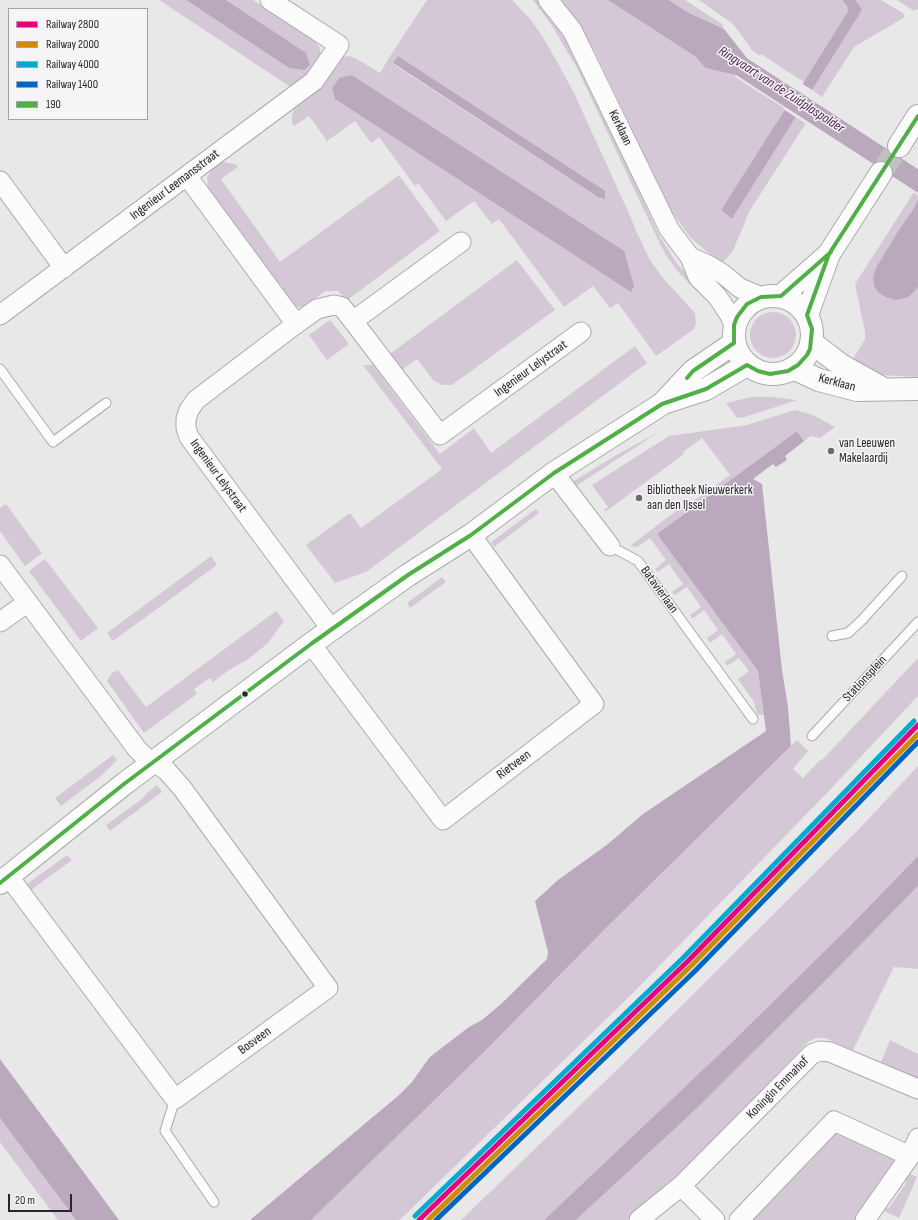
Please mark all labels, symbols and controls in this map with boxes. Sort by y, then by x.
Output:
legend [8,8,148,120]
text: Railway 2800 [46,17,99,32]
text: Railway 2000 [46,37,99,52]
water label: Ringvaart van de Zuidplaspolder [715,43,847,137]
text: Railway 4000 [46,57,99,72]
text: Railway 1400 [46,77,98,92]
text: 190 [46,97,61,112]
street label: Kerklaan [605,108,635,148]
street label: Ingenieur Leemansstraat [127,146,223,224]
street label: Ingenieur Lelystraat [491,337,571,401]
street label: Kerklaan [817,371,857,395]
street label: Ingenieur Lelystraat [186,436,250,516]
place label: van Leeuwen Makelaardij [839,436,895,467]
marker: van Leeuwen Makelaardij [826,446,836,456]
place label: Bibliotheek Nieuwerkerk aan den IJssel [647,483,753,514]
marker: Bibliotheek Nieuwerkerk aan den IJssel [634,493,644,503]
street label: Batavierlaan [637,564,681,616]
street label: Stationsplein [840,653,890,705]
unlabelled marker [240,689,250,699]
street label: Rietveen [494,747,534,783]
street label: Bosveen [236,1024,274,1058]
street label: Koningin Emmahof [744,1054,812,1122]
scale bar [10,1186,74,1212]
text: 20 m [15,1193,35,1208]

